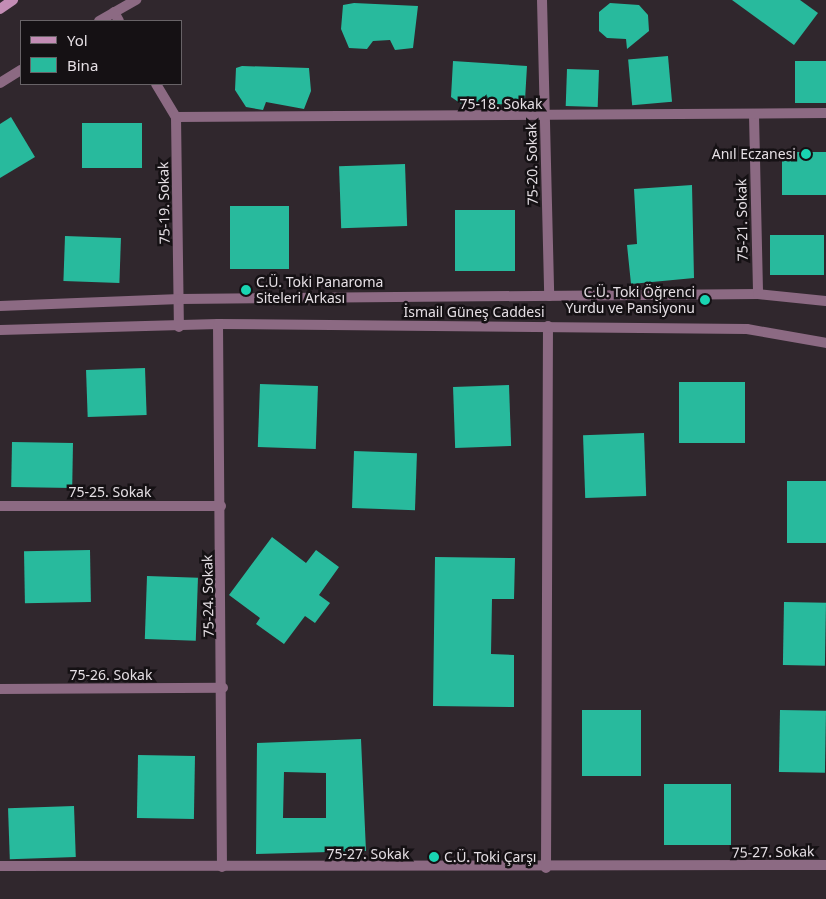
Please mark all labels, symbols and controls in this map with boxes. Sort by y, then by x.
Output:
legend [20,20,182,85]
text: Yol [67,30,88,50]
text: Bina [67,55,98,75]
street label: 75-18. Sokak [460,96,542,112]
street label: 75-20. Sokak [523,122,541,206]
place label: Anıl Eczanesi [712,146,796,162]
marker: Anıl Eczanesi [800,148,812,160]
street label: 75-19. Sokak [155,161,173,245]
street label: 75-21. Sokak [733,178,751,262]
place label: C.Ü. Toki Panaroma Siteleri Arkası [256,274,383,306]
marker: C.Ü. Toki Panaroma Siteleri Arkası [240,284,252,296]
place label: C.Ü. Toki Öğrenci Yurdu ve Pansiyonu [566,284,695,316]
marker: C.Ü. Toki Öğrenci Yurdu ve Pansiyonu [699,294,711,306]
street label: İsmail Güneş Caddesi [403,304,545,320]
street label: 75-25. Sokak [69,484,151,500]
street label: 75-24. Sokak [199,554,217,638]
street label: 75-26. Sokak [70,667,152,683]
street label: 75-27. Sokak [731,843,815,861]
street label: 75-27. Sokak [327,846,409,862]
place label: C.Ü. Toki Çarşı [444,849,536,865]
marker: C.Ü. Toki Çarşı [428,851,440,863]

